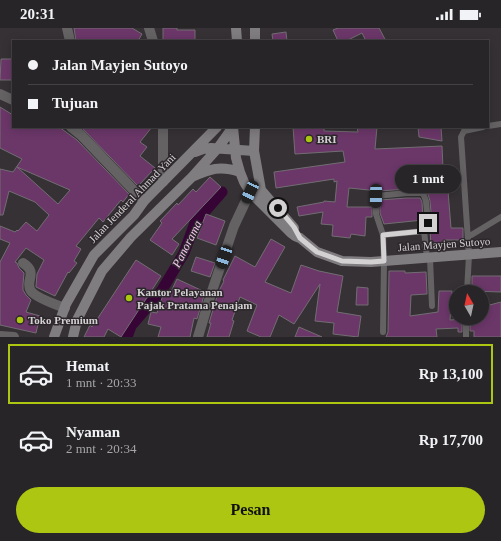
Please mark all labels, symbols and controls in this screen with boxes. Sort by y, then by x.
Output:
text: 20:31 [20,6,55,22]
text: Jalan Mayjen Sutoyo [52,57,188,73]
text: Tujuan [52,95,98,111]
place label: BRI [317,133,337,145]
marker: BRI [304,134,314,144]
street label: Jalan Jenderal Ahmad Yani [86,151,178,245]
callout: 1 mnt [395,165,461,193]
text: 1 mnt [412,171,444,186]
car [239,179,261,205]
car [370,184,382,208]
route start [269,199,287,217]
route end [419,214,437,232]
water label: Panorama [169,218,205,271]
street label: Jalan Mayjen Sutoyo [397,235,491,253]
car [214,244,234,270]
north arrow [449,285,489,325]
map controls [449,285,489,325]
place label: Kantor Pelayanan Pajak Pratama Penajam [137,286,252,311]
marker: Kantor Pelayanan Pajak Pratama Penajam [124,293,134,303]
place label: Toko Premium [28,314,98,326]
marker: Toko Premium [15,315,25,325]
icon: car [18,356,54,392]
text: Hemat [66,358,109,374]
text: Rp 13,100 [419,366,483,382]
text: 1 mnt · 20:33 [66,375,136,390]
icon: car [18,422,54,458]
text: Nyaman [66,424,120,440]
text: Rp 17,700 [419,432,483,448]
text: 2 mnt · 20:34 [66,441,136,456]
button: Pesan [16,487,485,533]

